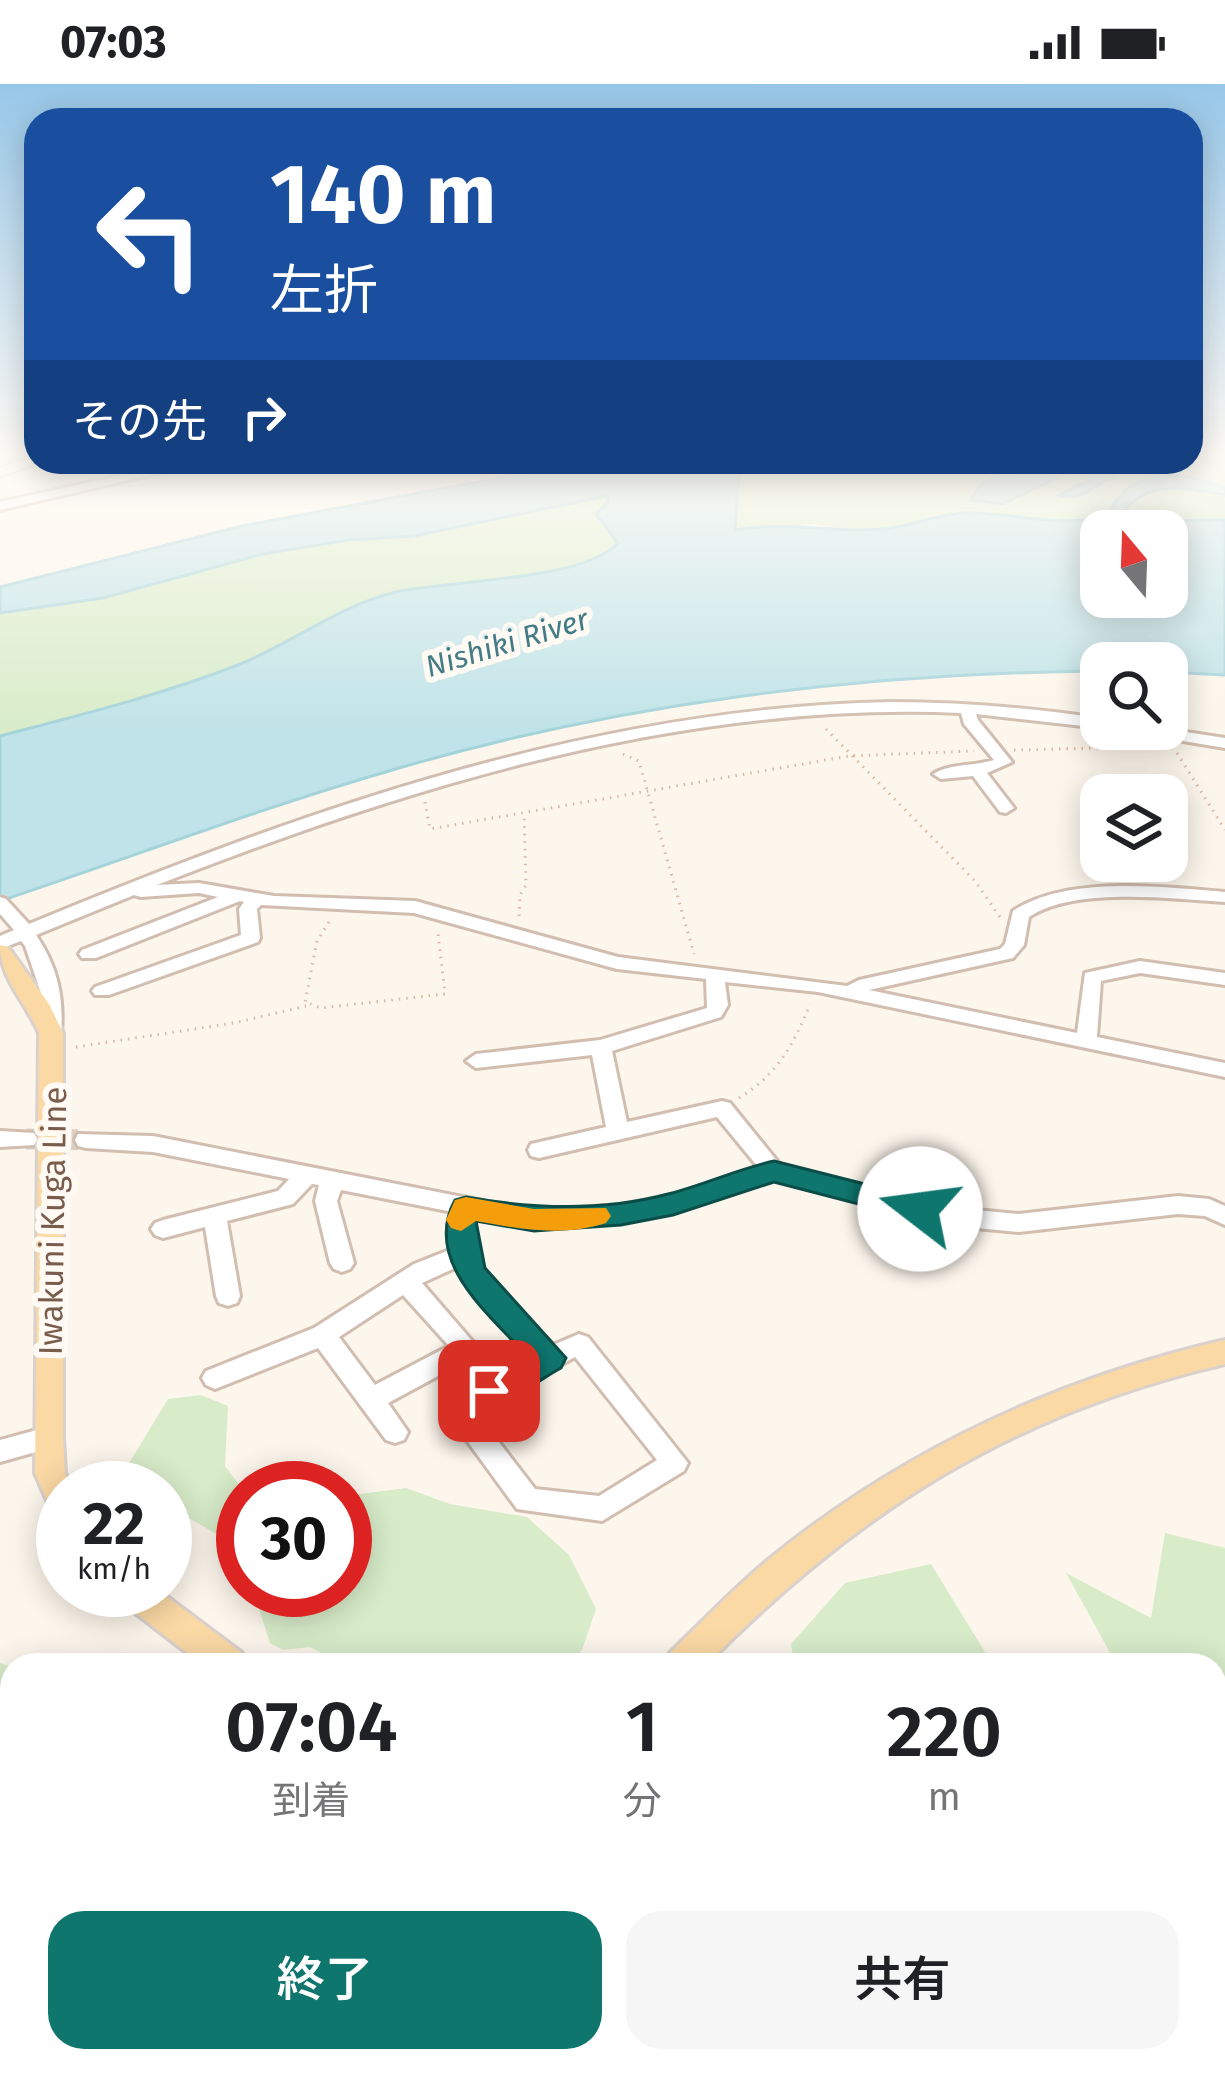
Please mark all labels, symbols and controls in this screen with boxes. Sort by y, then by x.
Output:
text: 07:03 [60,15,167,69]
text: 140 m [270,144,496,245]
icon: left [72,156,228,312]
text: 左折 [270,259,378,323]
icon: right [231,384,297,450]
text: その先 [72,395,207,449]
north arrow [1080,510,1188,618]
map controls [1080,510,1188,882]
water label: Nishiki River [421,601,594,685]
button: search [1080,642,1188,750]
button: layers [1080,774,1188,882]
street label: Iwakuni Kuga Line [31,1086,75,1356]
position arrow [857,1146,983,1272]
pin [438,1340,540,1442]
icon: arrive [456,1358,522,1424]
speed limit sign: 30 [216,1461,372,1617]
text: 22 [83,1488,145,1560]
text: km/h [77,1551,151,1587]
text: 07:04 [225,1684,398,1770]
text: 1 [626,1684,658,1770]
text: 220 [887,1689,1002,1775]
text: m [928,1774,961,1820]
text: 到着 [272,1778,350,1824]
text: 分 [623,1778,662,1824]
button: 終了 [48,1911,602,2049]
button: 共有 [626,1911,1179,2049]

